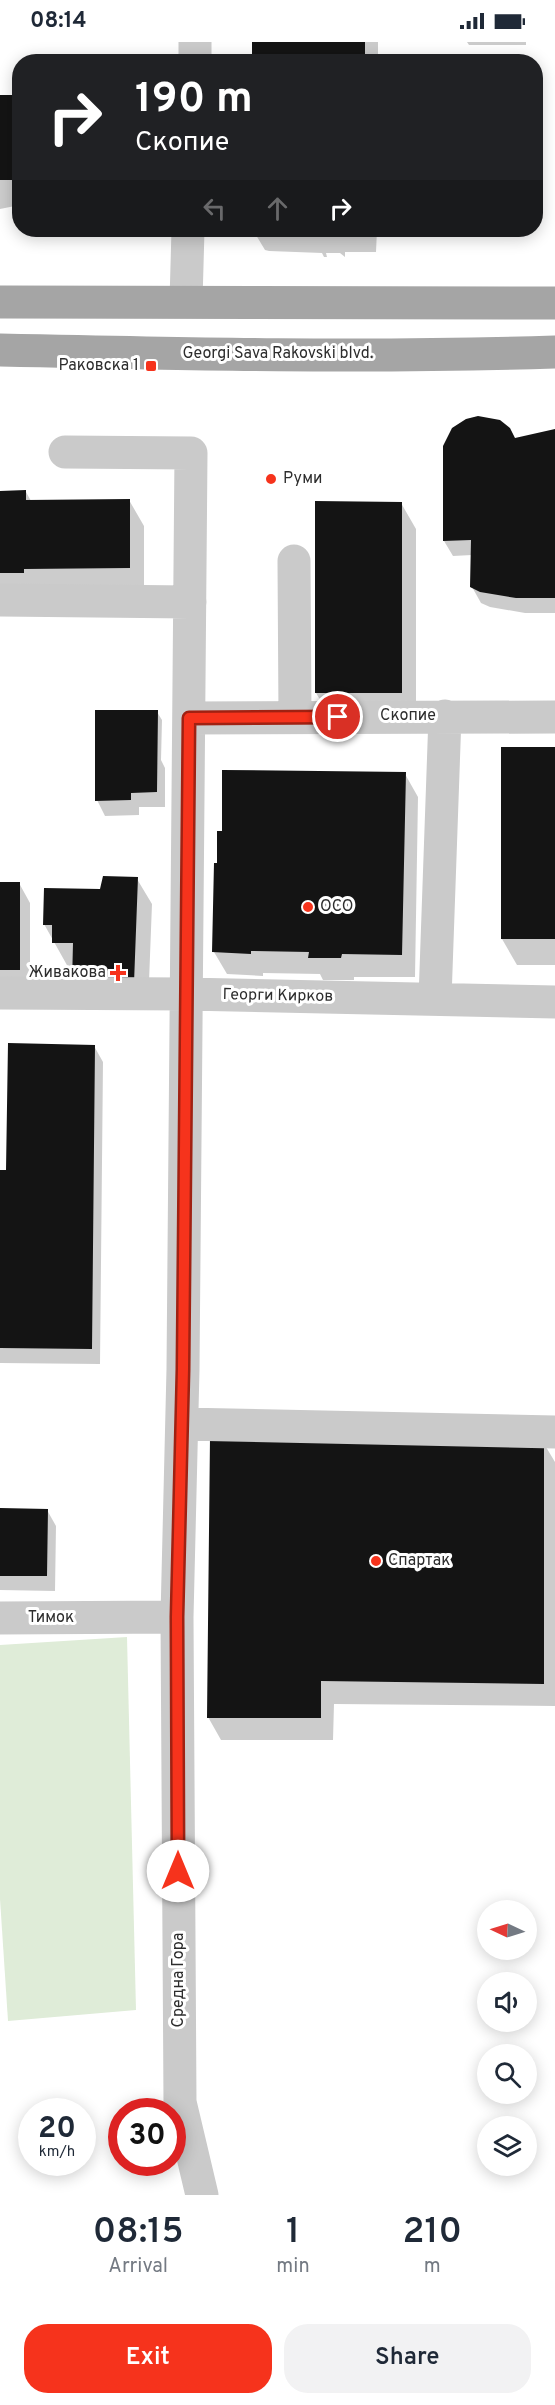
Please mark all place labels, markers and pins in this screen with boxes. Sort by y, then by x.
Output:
place label: Раковска 1 [58,356,139,376]
marker: Раковска 1 [144,359,158,373]
place label: Руми [283,469,322,489]
marker: Руми [264,472,278,486]
pin [312,691,363,742]
place label: ОСО [320,897,353,917]
marker: ОСО [301,900,315,914]
place label: Живакова [28,963,106,983]
marker: Живакова [111,966,125,980]
place label: Спартак [388,1551,450,1571]
marker: Спартак [369,1554,383,1568]

